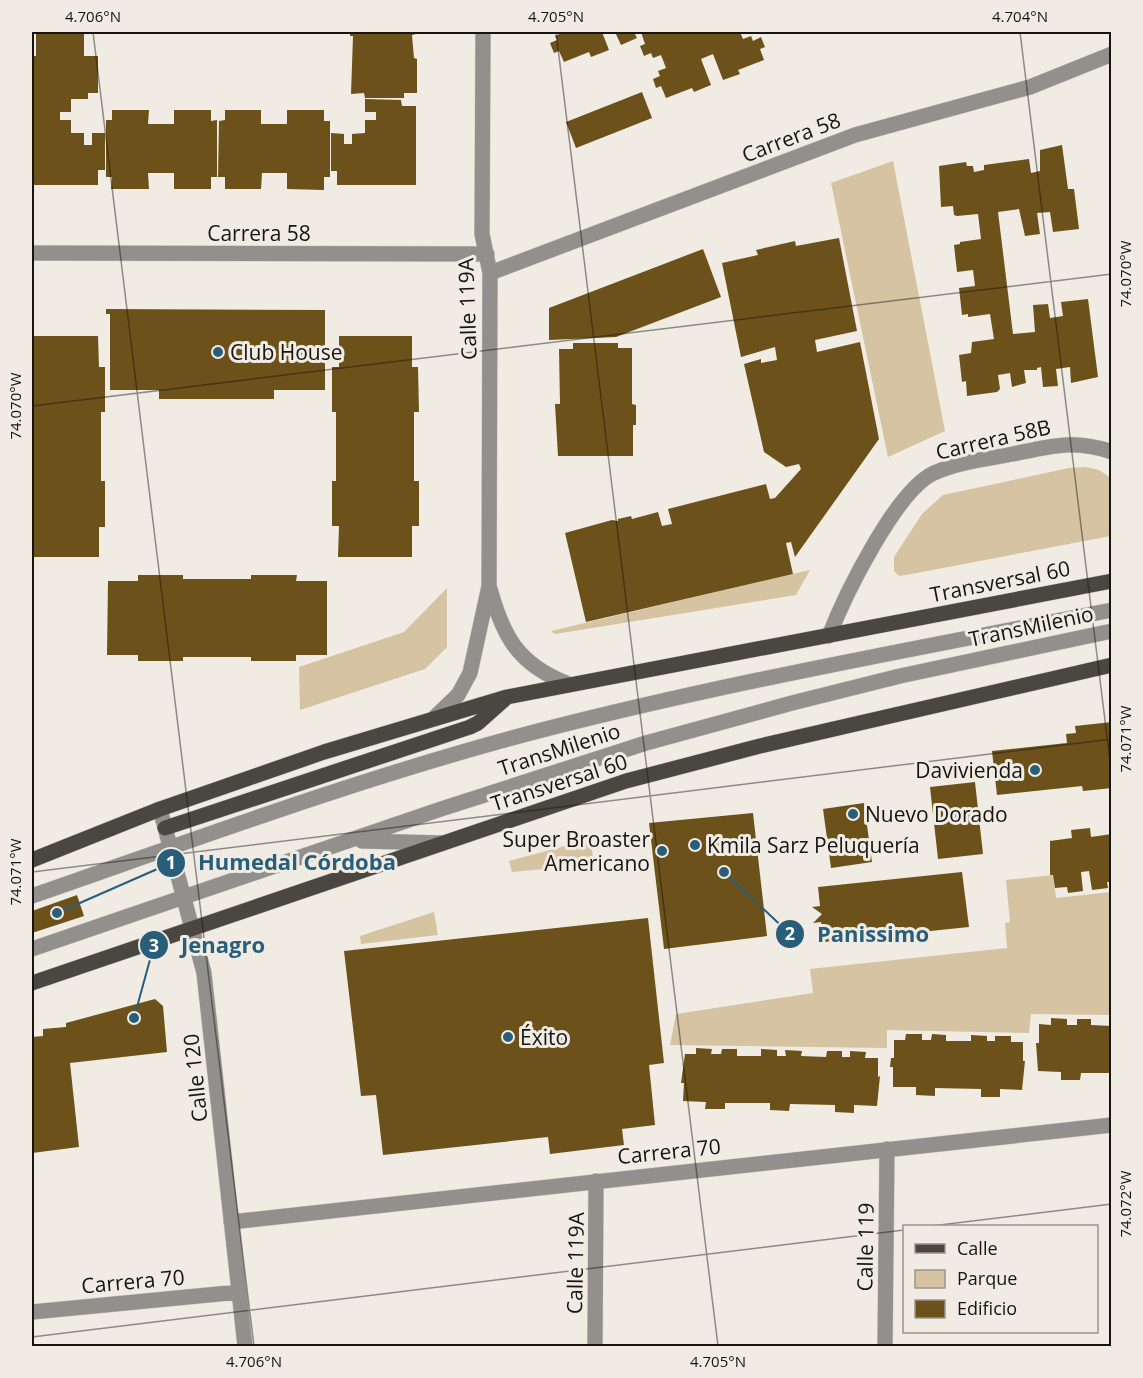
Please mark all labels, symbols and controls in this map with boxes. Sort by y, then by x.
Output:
text: 4.706°N [65,6,121,26]
text: 4.705°N [528,6,584,26]
text: 4.704°N [992,6,1048,26]
street label: Carrera 58 [738,105,844,169]
street label: Carrera 58 [207,219,311,247]
text: 74.070°W [1115,240,1135,308]
street label: Calle 119A [451,257,483,360]
place label: Club House [230,338,343,366]
marker: Club House [211,345,225,359]
text: 74.070°W [5,372,25,440]
street label: Carrera 58B [933,412,1053,466]
street label: Transversal 60 [928,554,1072,608]
street label: TransMilenio [966,599,1096,653]
text: 74.071°W [1115,705,1135,773]
street label: TransMilenio [494,716,624,782]
street label: Transversal 60 [487,747,631,817]
place label: Davivienda [915,756,1023,784]
marker: Davivienda [1028,763,1042,777]
place label: Nuevo Dorado [865,800,1008,828]
marker: Nuevo Dorado [846,807,860,821]
place label: Super Broaster Americano [503,825,650,877]
place label: Kmila Sarz Peluquería [707,831,920,859]
text: 74.071°W [5,838,25,906]
marker: Kmila Sarz Peluquería [688,838,702,852]
callout: Humedal Córdoba [156,843,408,883]
marker: Super Broaster Americano [655,844,669,858]
text: Humedal Córdoba [198,846,396,876]
text: 1 [166,850,176,874]
callout: Panissimo [775,914,941,954]
text: Panissimo [817,918,929,948]
text: 2 [785,921,795,945]
callout: Jenagro [139,925,277,965]
text: Jenagro [179,929,265,959]
text: 3 [149,933,159,957]
place label: Éxito [520,1023,568,1051]
marker: Éxito [501,1030,515,1044]
street label: Calle 120 [176,1032,214,1124]
street label: Carrera 70 [616,1132,722,1170]
text: 74.072°W [1115,1170,1135,1238]
street label: Calle 119 [850,1202,880,1292]
street label: Calle 119A [560,1211,590,1314]
legend [903,1225,1098,1333]
text: Calle [957,1236,998,1260]
street label: Carrera 70 [80,1263,186,1299]
text: Parque [957,1266,1017,1290]
text: Edificio [957,1296,1017,1320]
text: 4.706°N [226,1351,282,1371]
text: 4.705°N [690,1351,746,1371]

